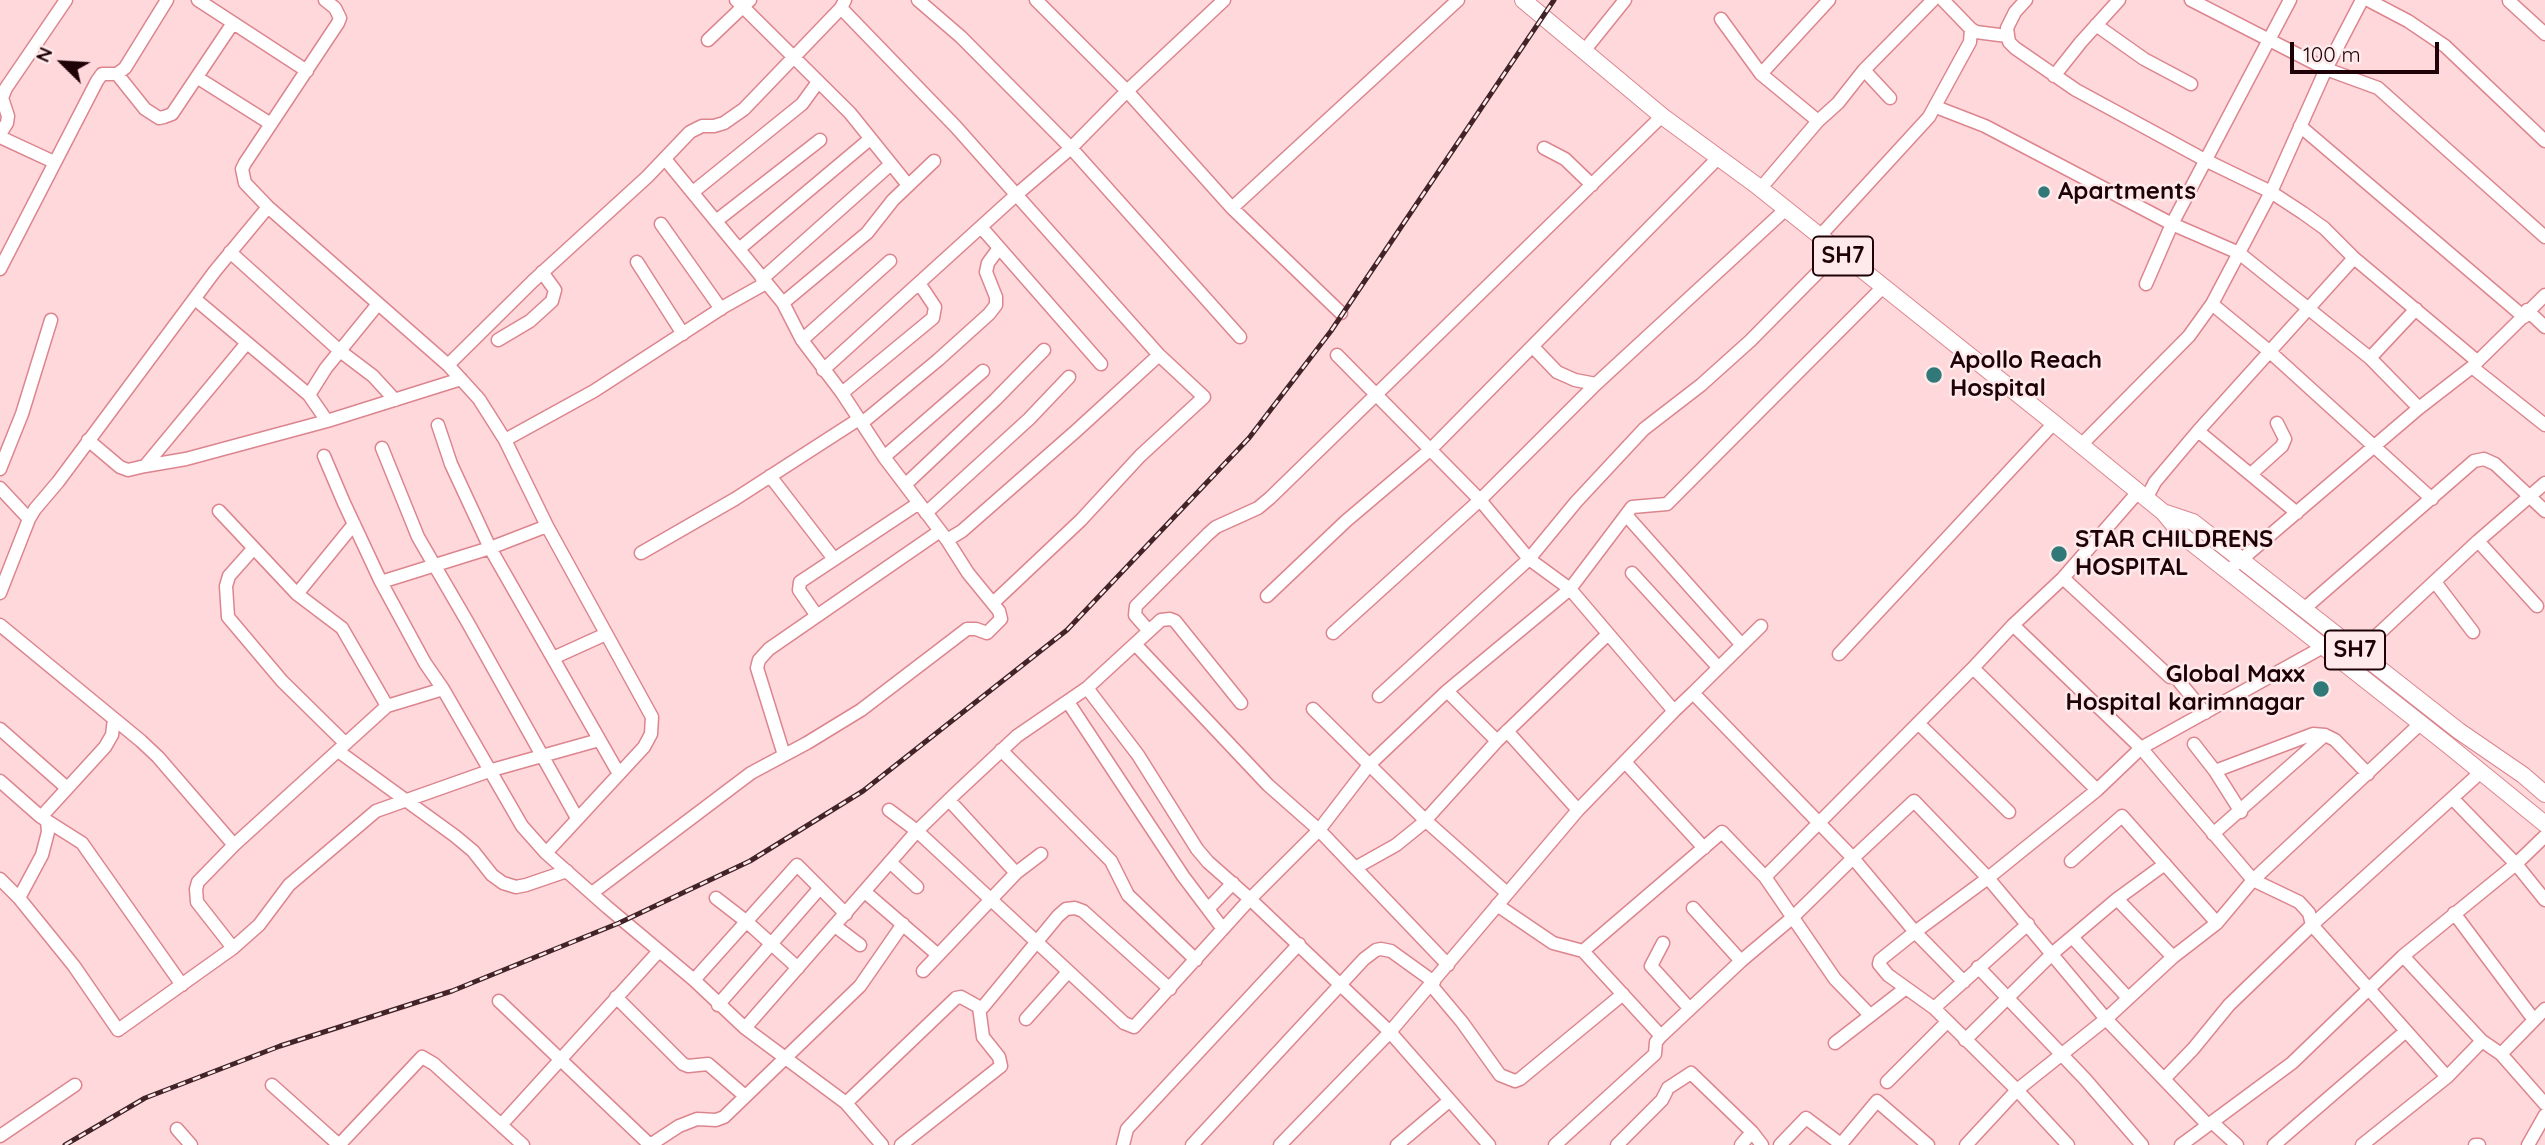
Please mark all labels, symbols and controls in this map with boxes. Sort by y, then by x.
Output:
north arrow [28,28,98,98]
scale bar [2293,28,2442,72]
text: 100 m [2303,41,2361,67]
text: N [30,43,58,66]
place label: Apartments [2058,178,2196,206]
marker: Apartments [2036,184,2052,200]
road number: SH7 [1813,236,1873,276]
place label: Apollo Reach Hospital [1950,347,2102,403]
marker: Apollo Reach Hospital [1924,365,1944,385]
place label: STAR CHILDRENS HOSPITAL [2075,526,2273,582]
marker: STAR CHILDRENS HOSPITAL [2049,544,2069,564]
road number: SH7 [2325,630,2385,670]
place label: Global Maxx Hospital karimnagar [2065,661,2305,717]
marker: Global Maxx Hospital karimnagar [2311,679,2331,699]

